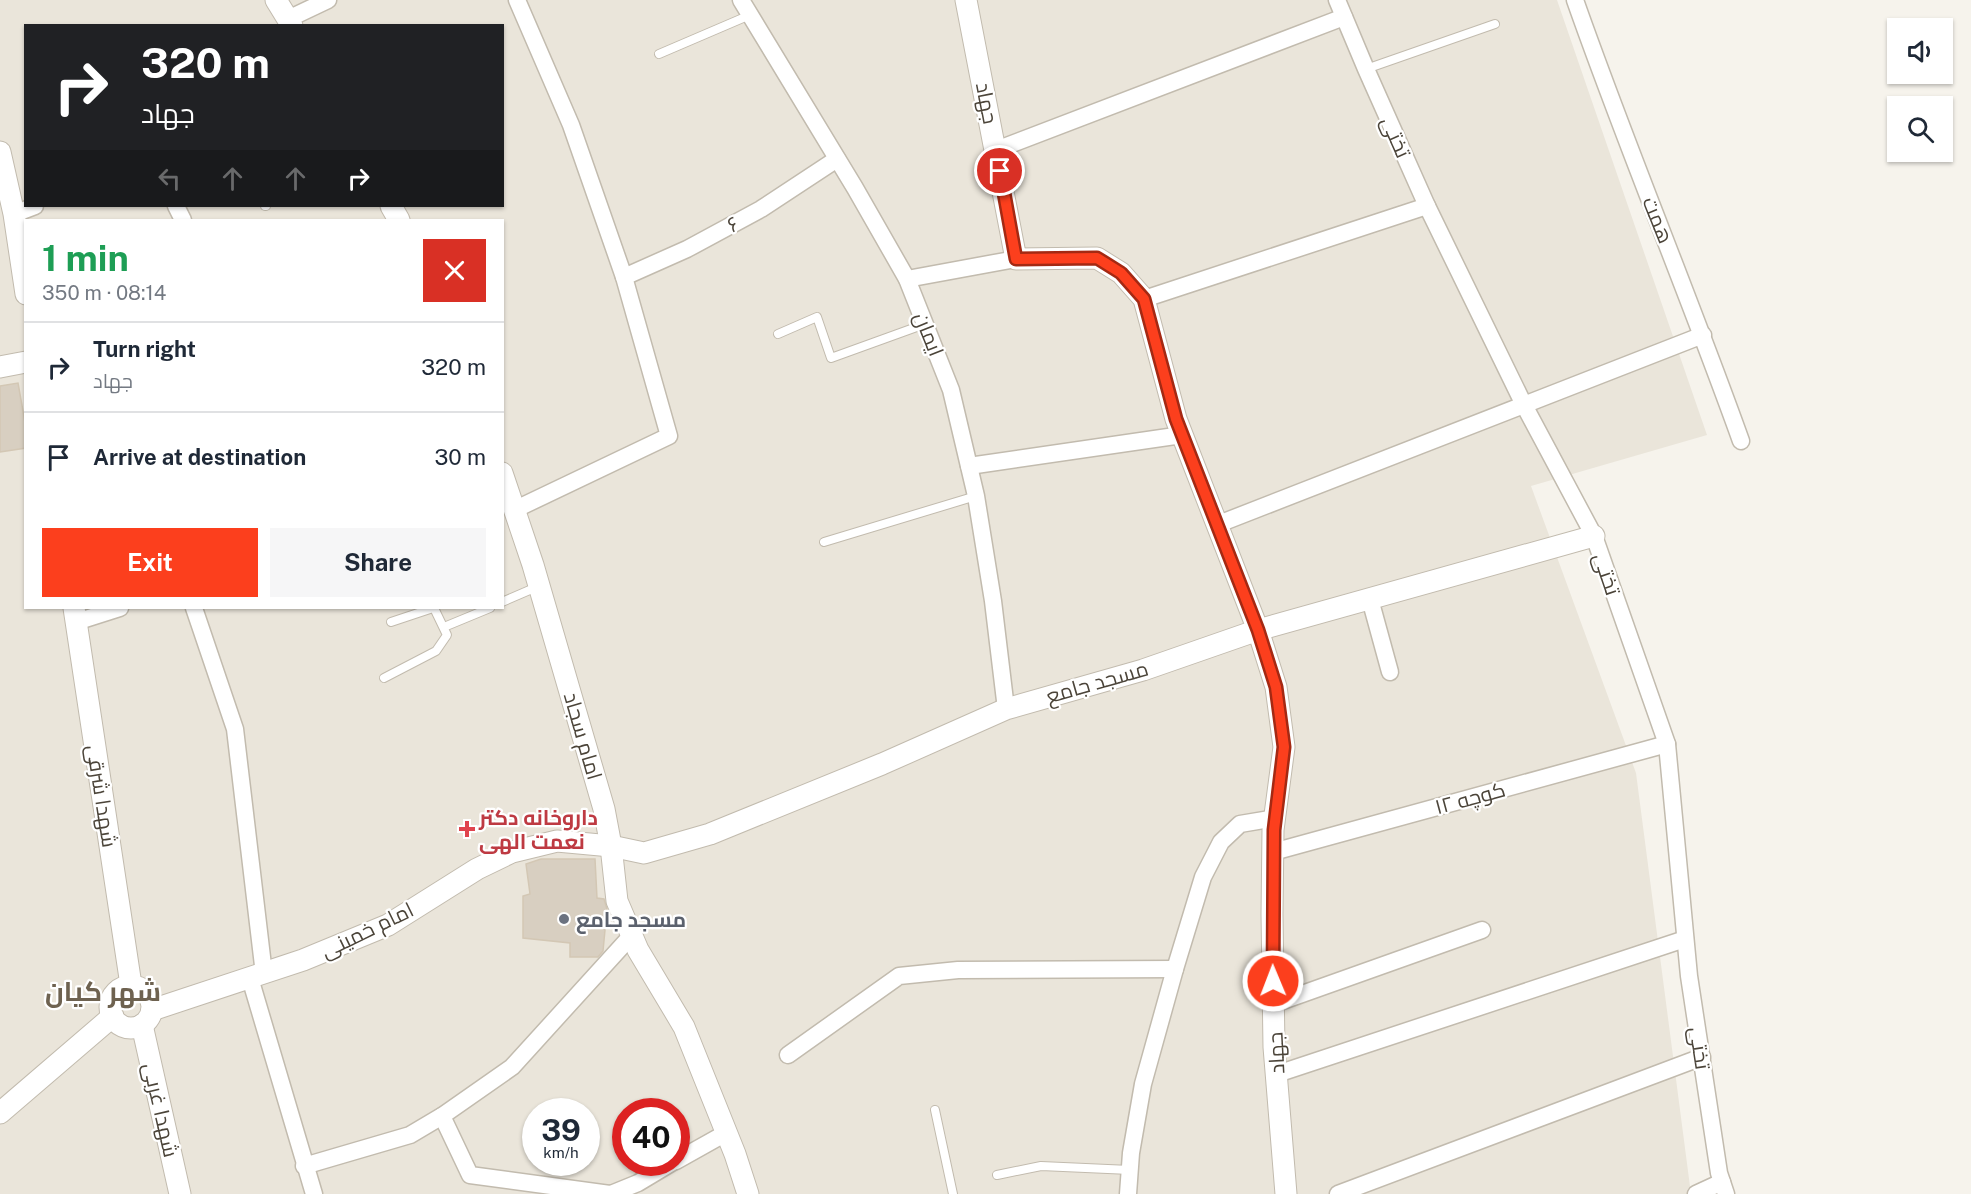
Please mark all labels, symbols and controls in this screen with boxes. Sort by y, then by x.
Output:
map controls [1887,18,1953,162]
button: sound [1887,18,1953,84]
text: 320 m [141,38,270,87]
icon: right [42,48,120,126]
street label: جهاد [970,80,1003,126]
button: search [1887,96,1953,162]
text: جهاد [141,97,195,129]
street label: تختی [1375,112,1416,162]
pin [974,145,1025,196]
icon: arrive [983,154,1016,187]
icon: left [153,162,186,195]
icon: ahead [216,162,249,195]
icon: ahead [279,162,312,195]
icon: right [342,162,375,195]
street label: همت [1637,193,1679,247]
street label: ۶ [723,211,743,237]
text: 1 min [42,237,129,279]
button: close [423,239,486,302]
text: 350 m · 08:14 [42,281,166,305]
street label: ایمان [908,308,949,360]
text: Turn right [93,336,196,362]
icon: right [42,351,75,384]
text: 320 m [421,354,486,380]
text: جهاد [93,369,133,393]
icon: arrive [42,441,75,474]
text: Arrive at destination [93,444,306,470]
text: 30 m [434,444,486,470]
button: Exit [42,528,258,597]
button: Share [270,528,486,597]
street label: تختی [1587,550,1626,599]
street label: مسجد جامع [1043,655,1152,710]
street label: امام سجاد [557,689,607,783]
street label: شهدا شرقی [81,743,122,849]
street label: کوچه ۱۲ [1432,777,1508,821]
place label: داروخانه دکتر نعمت الهی [478,805,598,855]
marker: داروخانه دکتر نعمت الهی [460,822,474,836]
street label: امام خمینی [316,897,418,965]
place label: مسجد جامع [576,907,686,934]
marker: مسجد جامع [557,912,571,926]
position arrow [1241,949,1305,1013]
district label: شهر کیان [45,975,161,1009]
street label: تختی [1683,1025,1716,1072]
street label: جهاد [1262,1031,1291,1075]
street label: شهدا غربی [137,1060,184,1160]
speed limit sign: 40 [612,1098,690,1176]
text: 39 [541,1112,581,1148]
text: km/h [543,1144,579,1161]

